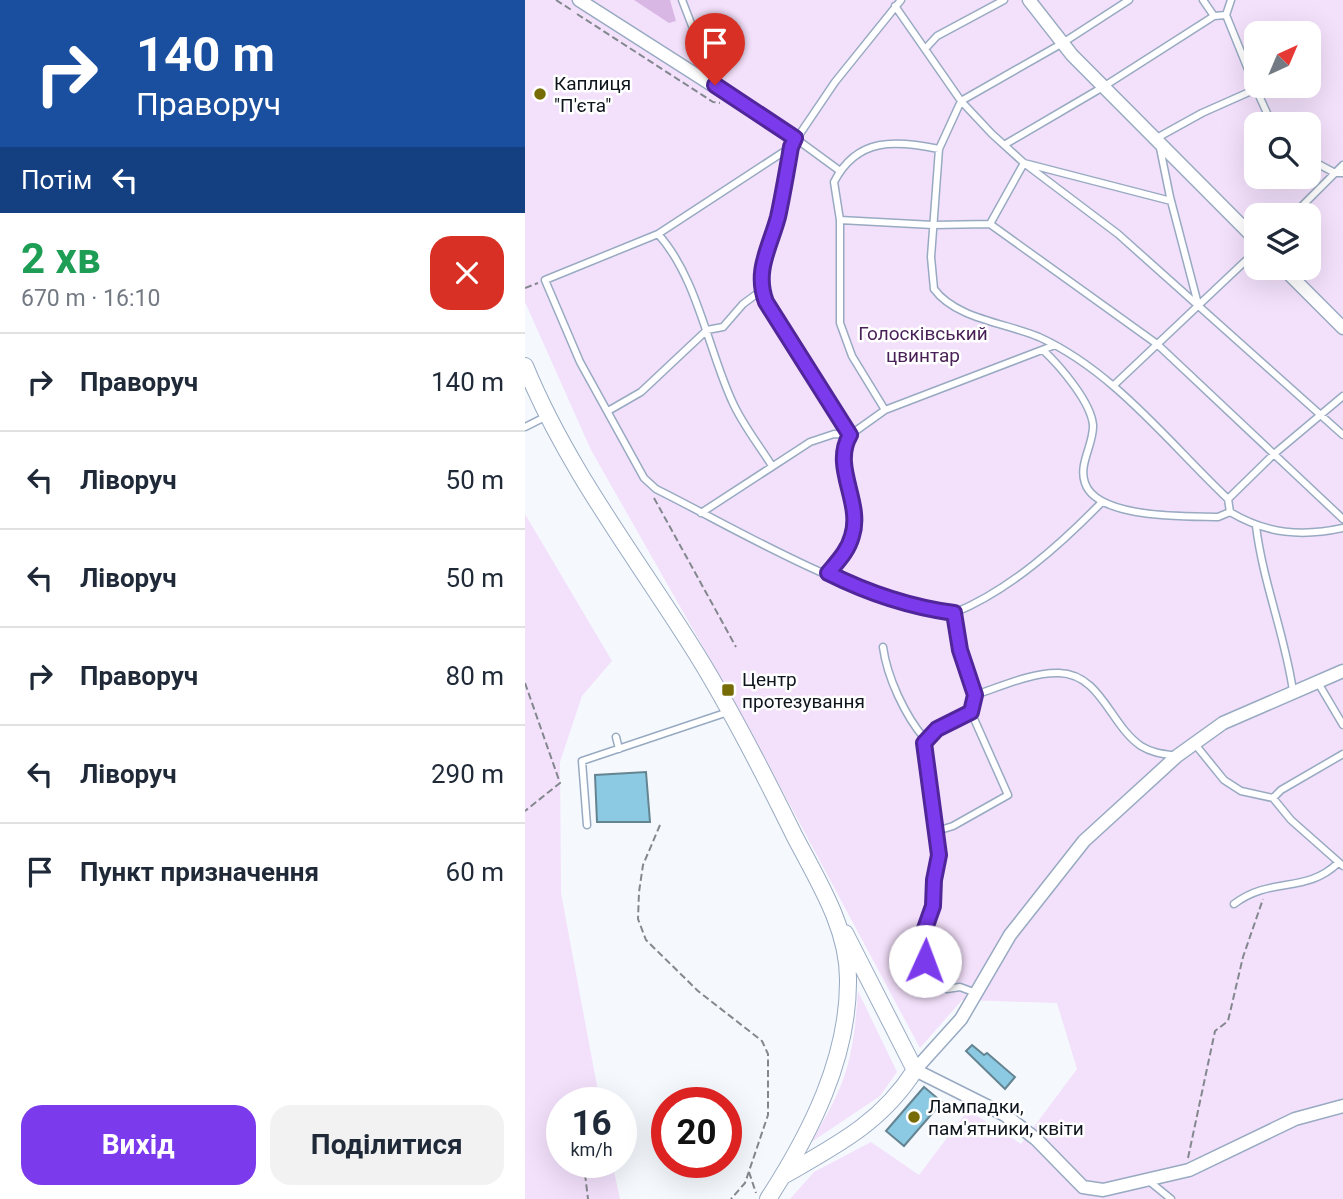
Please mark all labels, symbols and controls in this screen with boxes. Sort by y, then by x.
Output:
pin [685,13,745,85]
north arrow [1244,21,1321,98]
map controls [1244,21,1321,280]
icon: arrive [696,24,734,62]
text: 140 m [136,26,275,83]
icon: right [21,28,112,119]
place label: Каплиця "П'єта" [554,72,631,117]
text: Праворуч [136,85,281,123]
marker: Каплиця "П'єта" [532,86,548,102]
button: search [1244,112,1321,189]
icon: left [106,161,144,199]
text: Потім [21,165,92,195]
button: layers [1244,203,1321,280]
text: 2 хв [21,234,101,283]
button: close [430,236,504,310]
text: 670 m · 16:10 [21,285,160,312]
park label: Голосківський цвинтар [858,322,988,367]
icon: right [21,363,59,401]
text: Праворуч [80,367,198,397]
text: 140 m [431,367,504,397]
icon: left [21,461,59,499]
text: Ліворуч [80,465,177,495]
text: 50 m [446,465,504,495]
icon: left [21,559,59,597]
text: Ліворуч [80,563,177,593]
text: 50 m [446,563,504,593]
icon: right [21,657,59,695]
text: Праворуч [80,661,198,691]
text: 80 m [446,661,504,691]
place label: Центр протезування [742,668,865,713]
marker: Центр протезування [720,682,736,698]
icon: left [21,755,59,793]
text: Ліворуч [80,759,177,789]
text: 290 m [431,759,504,789]
icon: arrive [21,853,59,891]
text: Пункт призначення [80,857,319,887]
text: 60 m [446,857,504,887]
position arrow [888,924,962,998]
speed limit sign: 20 [651,1087,742,1178]
place label: Лампадки, пам'ятники, квіти [928,1095,1084,1140]
text: 16 [571,1103,612,1144]
button: Вихід [21,1105,256,1185]
button: Поділитися [270,1105,504,1185]
marker: Лампадки, пам'ятники, квіти [906,1109,922,1125]
text: km/h [570,1139,613,1160]

